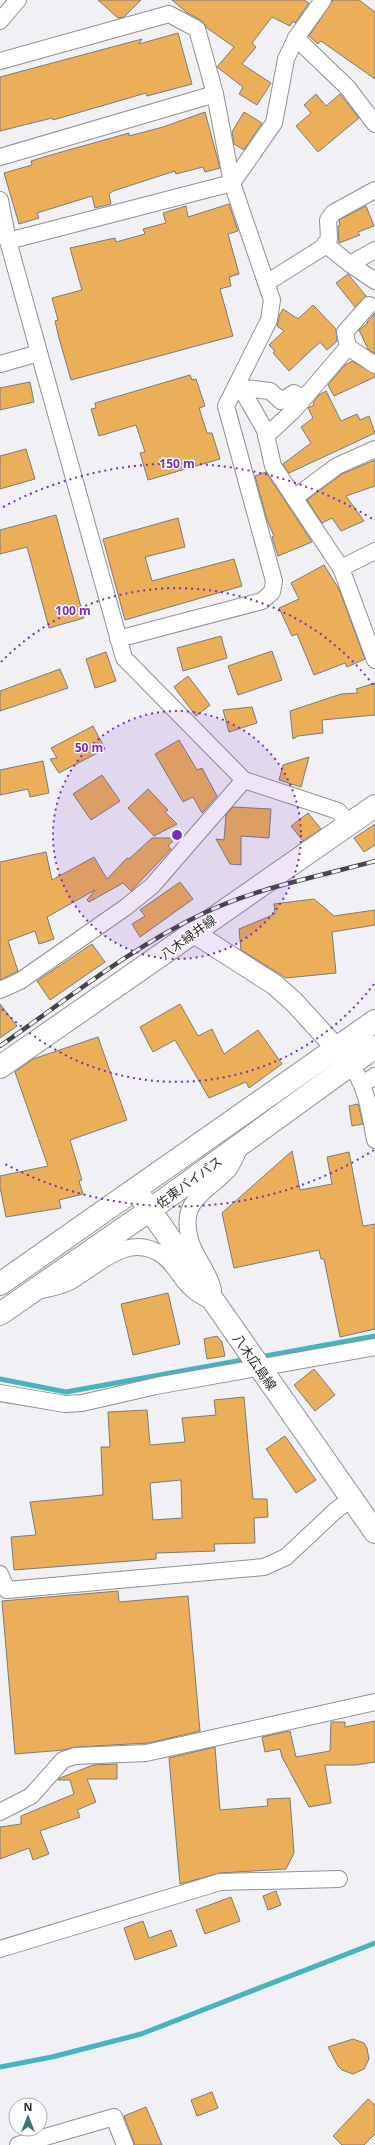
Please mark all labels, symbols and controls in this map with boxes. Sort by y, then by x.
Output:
text: 150 m [159,455,195,472]
text: 100 m [55,602,91,619]
text: 50 m [75,739,103,756]
centre of rings [170,828,184,842]
street label: 八木緑井線 [156,911,220,963]
street label: 佐東バイパス [152,1152,226,1212]
street label: 八木広島線 [229,1330,281,1394]
north arrow [8,2097,48,2137]
text: N [24,2099,32,2114]

